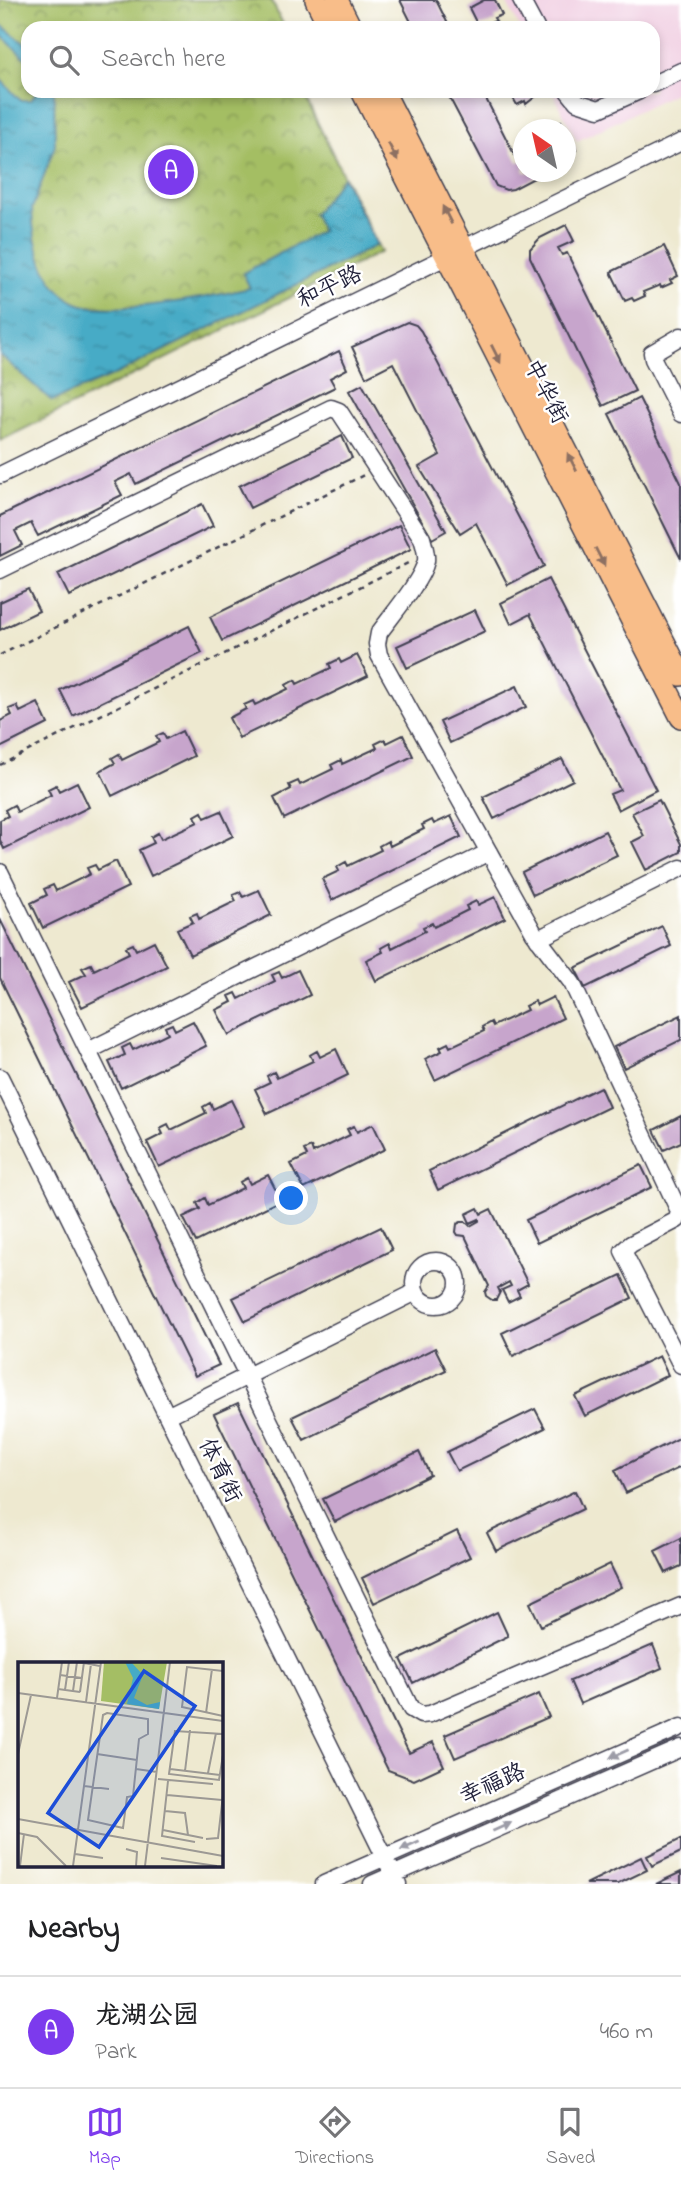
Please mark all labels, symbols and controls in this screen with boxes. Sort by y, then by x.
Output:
search box [21,21,660,98]
icon: search [45,41,83,79]
text: Search here [101,41,226,79]
north arrow [513,119,576,182]
one-way arrow [387,142,399,162]
pin: A [148,146,194,198]
one-way arrow [441,205,452,225]
street label: 和平路 [292,258,368,318]
one-way arrow [490,345,502,365]
street label: 中华街 [515,354,575,430]
one-way arrow [567,451,579,471]
one-way arrow [594,547,605,567]
your location [274,1181,308,1215]
street label: 体育街 [189,1433,249,1509]
inset map [18,1662,222,1867]
one-way arrow [608,1749,629,1760]
street label: 幸福路 [455,1756,531,1814]
one-way arrow [492,1821,512,1833]
one-way arrow [400,1841,421,1852]
text: Nearby [28,1908,120,1952]
text: 龙湖公园 [95,1998,199,2036]
text: A [44,2016,58,2049]
text: 460 m [600,2016,653,2049]
text: Park [95,2036,137,2069]
tab: Map [86,2103,124,2172]
tab: Directions [295,2103,374,2172]
tab: Saved [546,2103,595,2172]

